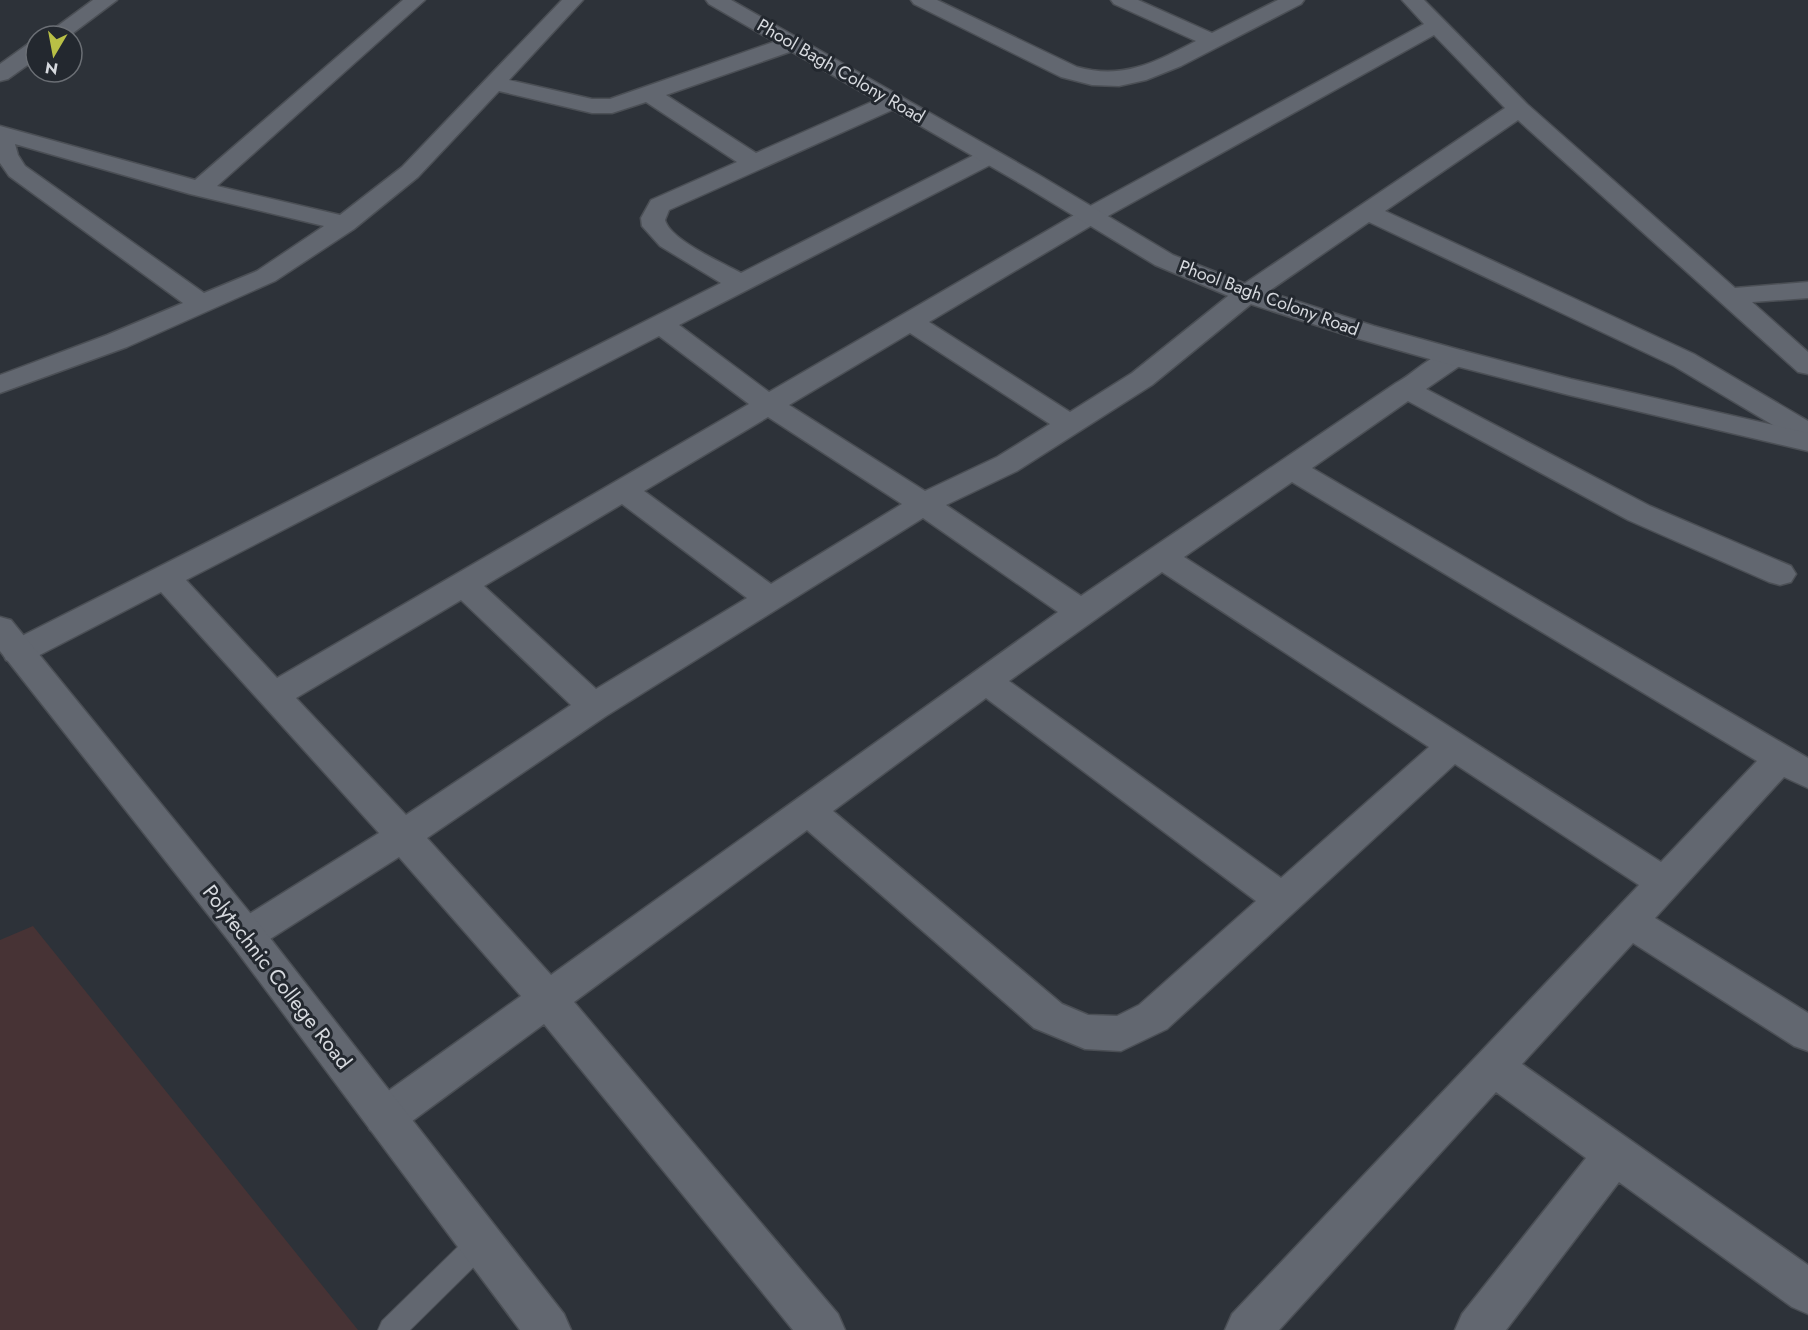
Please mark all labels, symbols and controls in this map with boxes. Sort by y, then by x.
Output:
street label: Phool Bagh Colony Road [752,12,930,130]
north arrow [24,24,84,84]
text: N [43,56,60,81]
street label: Phool Bagh Colony Road [1175,253,1363,343]
street label: Polytechnic College Road [195,878,359,1076]

